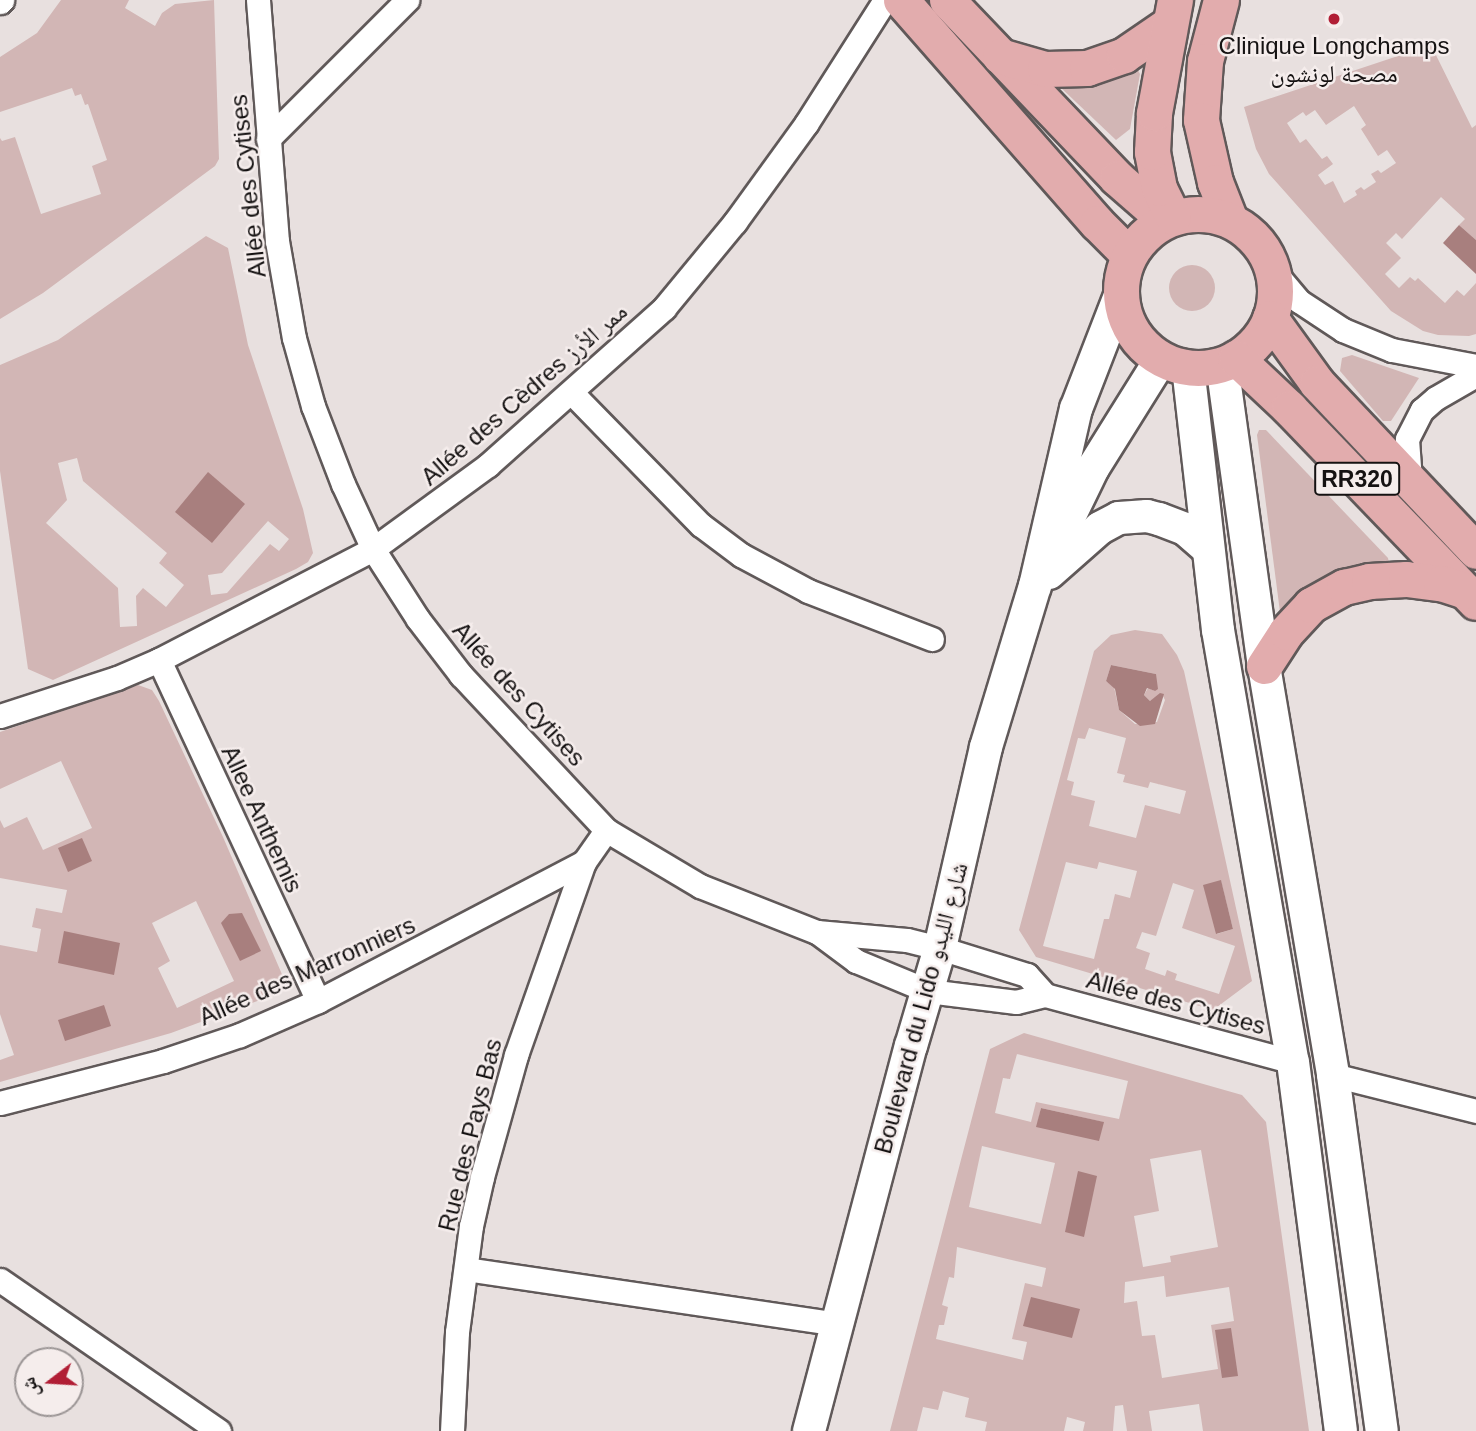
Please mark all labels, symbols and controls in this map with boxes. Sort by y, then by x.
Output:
marker: Clinique Longchamps مصحة لونشون [1324,9,1344,29]
place label: Clinique Longchamps مصحة لونشون [1219,32,1449,88]
street label: Allée des Cytises [224,93,272,279]
street label: Allée des Cèdres ممر الأرز [415,297,633,491]
road number: RR320 [1313,460,1401,499]
street label: Allée des Cytises [447,616,591,772]
street label: Allee Anthemis [215,740,309,898]
street label: Boulevard du Lido شارع الليدو [868,859,974,1157]
street label: Allée des Marronniers [195,910,419,1032]
street label: Allée des Cytises [1083,965,1269,1041]
street label: Rue des Pays Bas [432,1036,508,1234]
north arrow [14,1347,84,1417]
text: ش [17,1375,43,1400]

